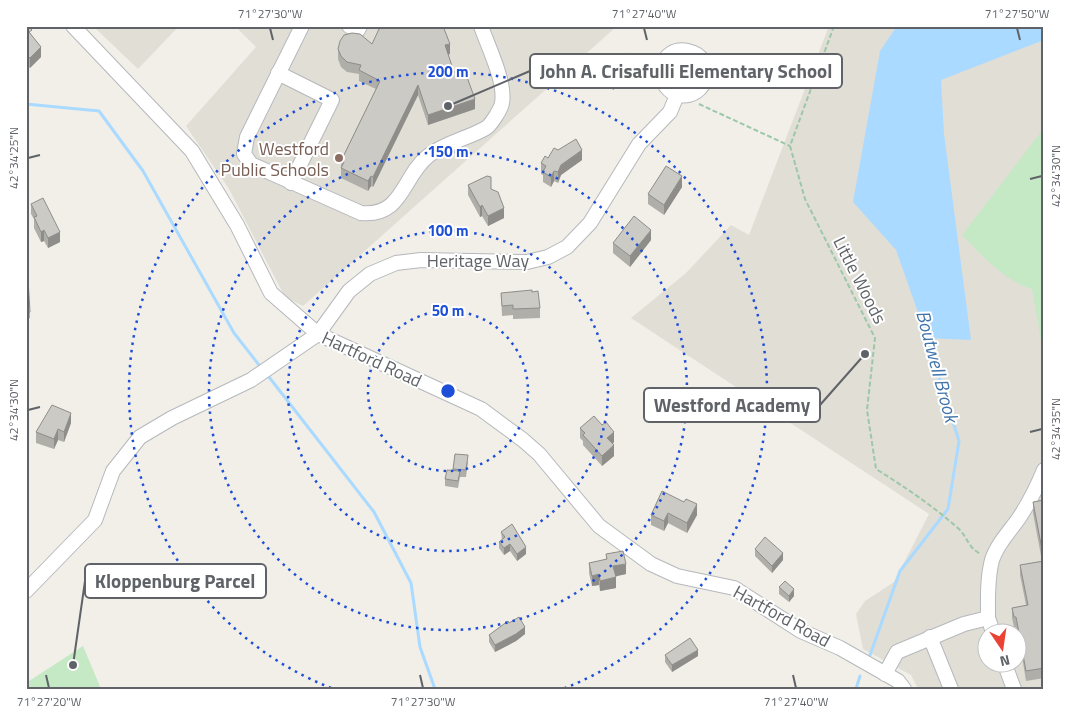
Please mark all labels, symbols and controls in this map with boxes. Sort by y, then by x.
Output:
text: 71°27'30"W [238,4,303,23]
text: 71°27'40"W [612,4,677,23]
text: 71°27'50"W [985,4,1050,23]
callout: John A. Crisafulli Elementary School [530,54,842,88]
text: John A. Crisafulli Elementary School [540,56,832,85]
text: 200 m [427,60,469,83]
text: 42°34'25"N [4,127,23,189]
place label: Westford Public Schools [221,135,329,183]
text: 150 m [427,140,469,163]
text: 42°34'30"N [1046,145,1065,207]
marker: Westford Public Schools [333,152,345,164]
text: 100 m [427,219,469,242]
street label: Little Woods [826,232,894,328]
street label: Heritage Way [427,247,529,274]
text: 50 m [432,299,464,322]
water label: Boutwell Brook [909,307,968,428]
street label: Hartford Road [318,324,426,394]
text: 42°34'30"N [4,379,23,441]
centre of rings [439,382,457,400]
callout: Westford Academy [644,388,820,422]
text: Westford Academy [654,390,811,419]
text: 42°34'35"N [1046,398,1065,460]
callout: Kloppenburg Parcel [85,564,266,598]
text: Kloppenburg Parcel [95,566,255,595]
street label: Hartford Road [728,578,836,654]
north arrow [978,622,1028,672]
text: N [998,650,1012,672]
text: 71°27'20"W [17,692,82,711]
text: 71°27'30"W [391,692,456,711]
text: 71°27'40"W [764,692,829,711]

